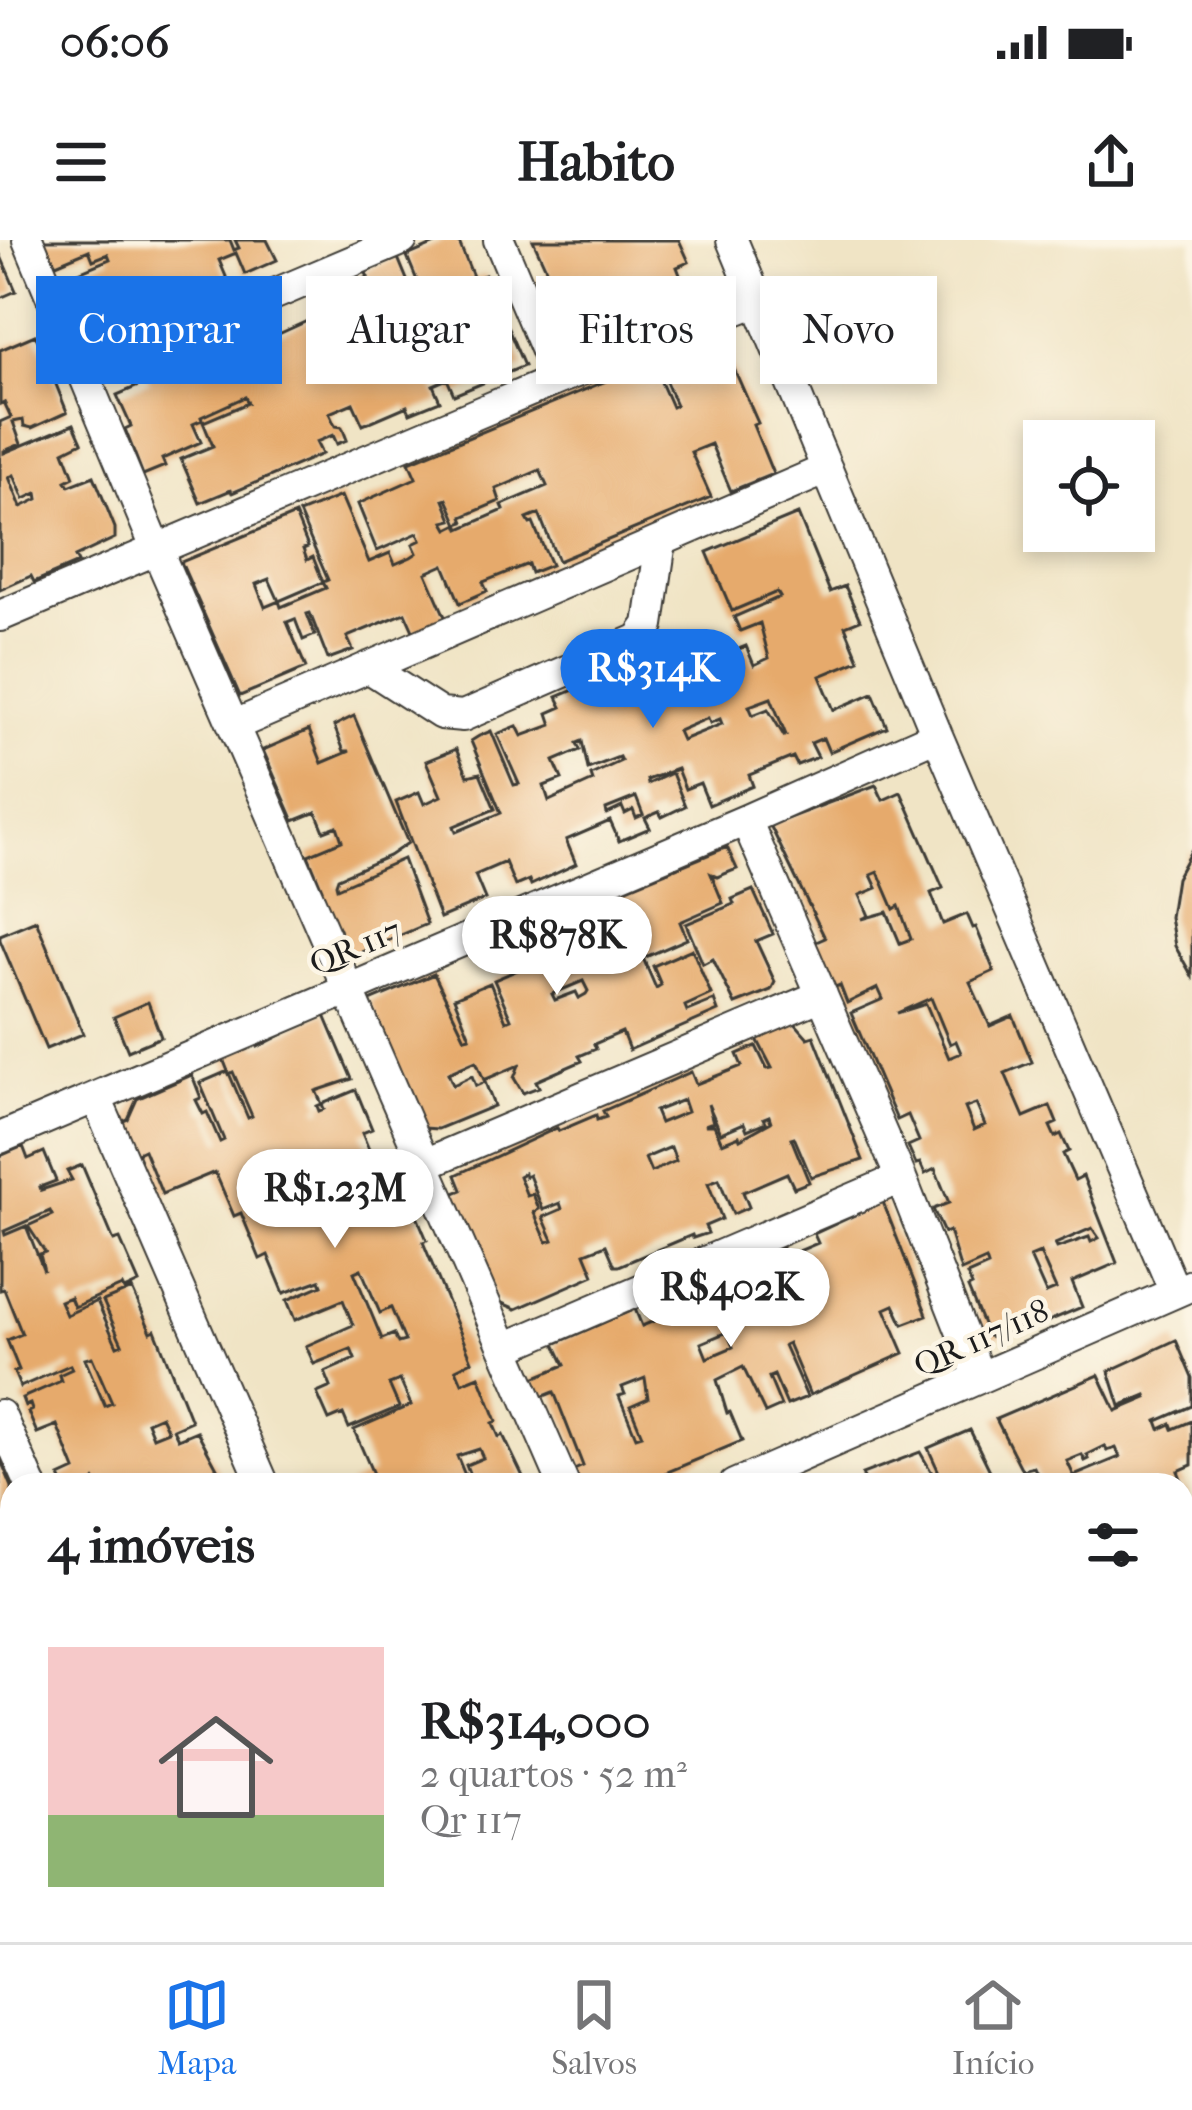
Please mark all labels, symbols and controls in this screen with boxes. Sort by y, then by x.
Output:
text: 06:06 [60,16,169,69]
icon: menu [48,129,114,195]
icon: share [1078,129,1144,195]
text: Habito [517,131,675,194]
chip: Comprar [36,276,282,384]
chip: Alugar [306,276,512,384]
chip: Filtros [536,276,736,384]
chip: Novo [760,276,937,384]
map controls [1023,420,1155,552]
button: locate [1023,420,1155,552]
pin: R$314K [555,629,751,731]
text: R$314K [587,645,719,691]
pin: R$878K [459,896,655,998]
street label: QR 117 [304,911,407,984]
text: R$878K [489,912,625,958]
pin: R$1.23M [224,1149,446,1251]
text: R$1.23M [264,1165,406,1211]
pin: R$402K [633,1248,829,1350]
text: R$402K [660,1264,802,1310]
street label: QR 117/118 [908,1291,1055,1385]
icon: filters [1080,1512,1146,1578]
text: 4 imóveis [48,1515,255,1575]
text: R$314,000 [420,1691,651,1751]
icon: home [144,1695,288,1839]
text: 2 quartos · 52 m² [420,1751,687,1797]
text: Qr 117 [420,1797,522,1843]
tab: Mapa [158,1972,236,2083]
tab: Salvos [551,1972,637,2083]
tab: Início [952,1972,1034,2083]

